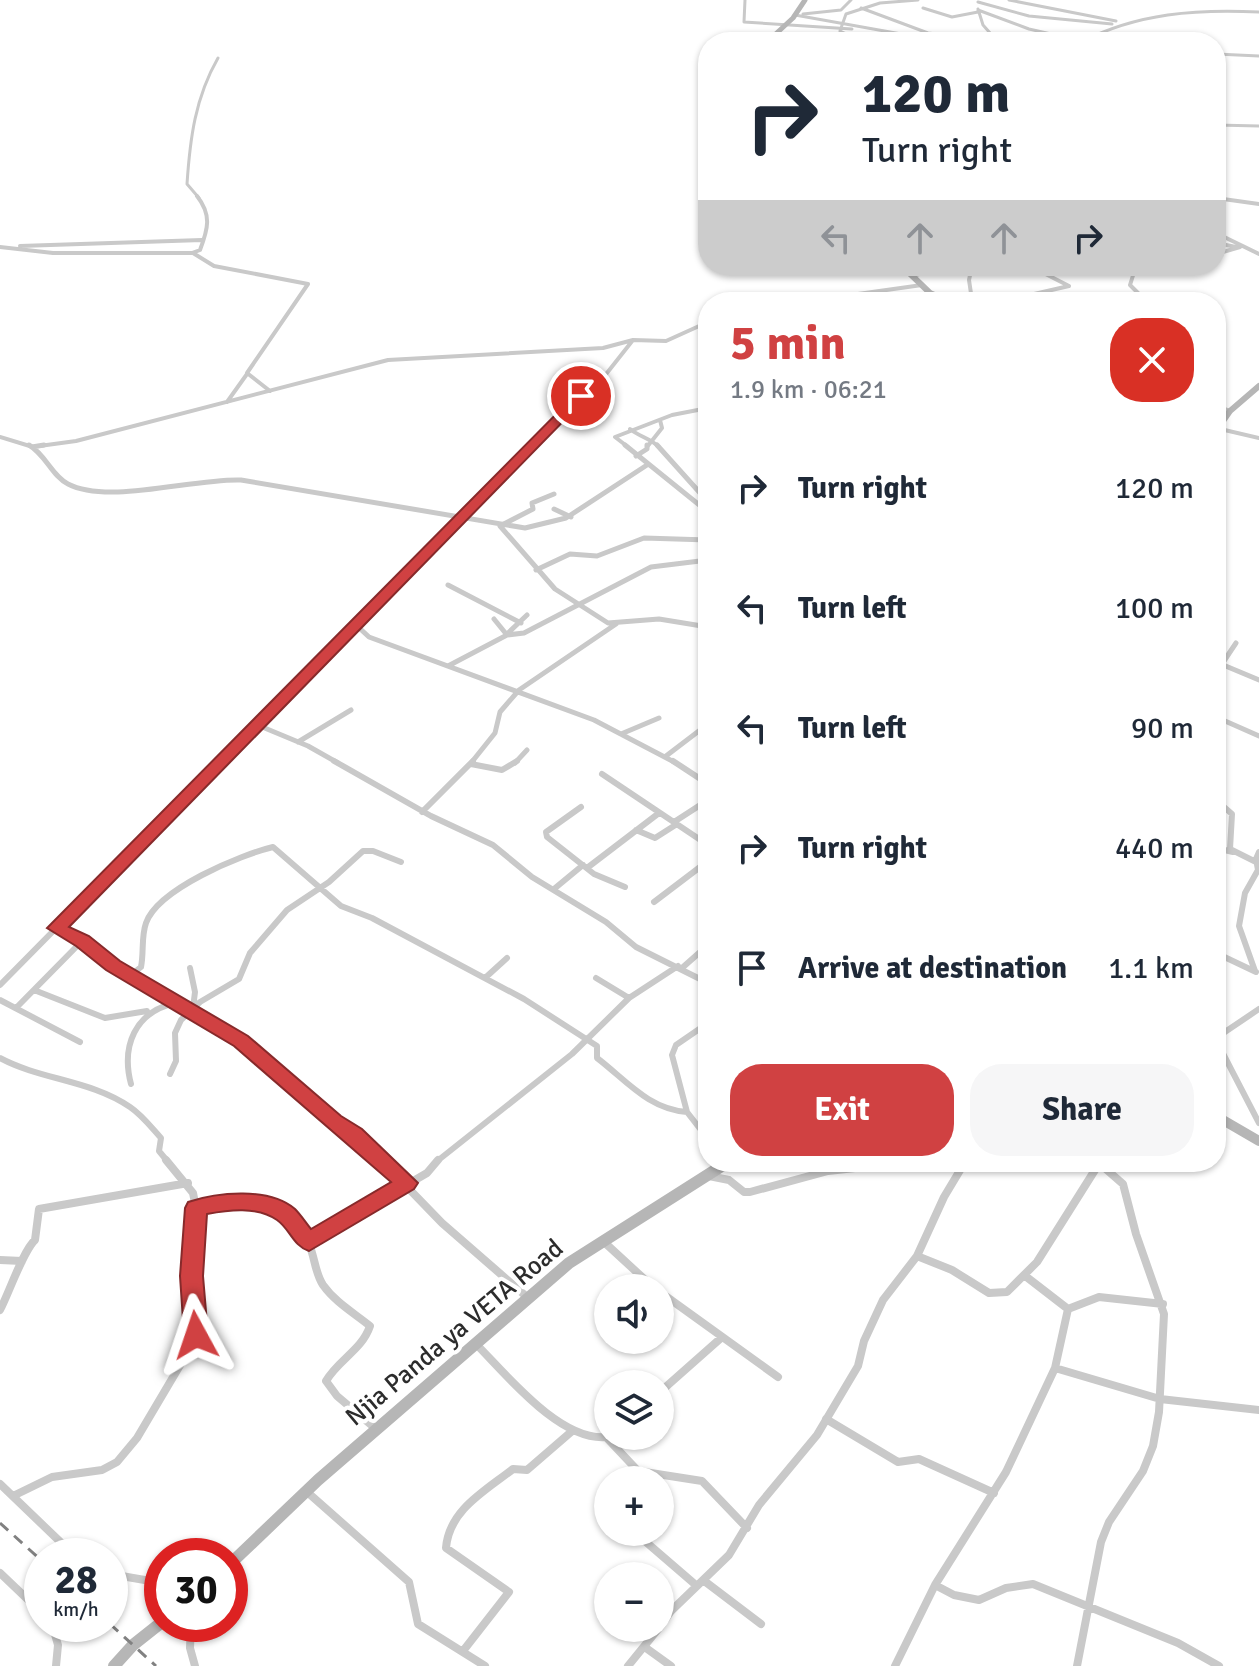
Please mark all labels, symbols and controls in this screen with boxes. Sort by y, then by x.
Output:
text: 120 m [862,59,1010,128]
icon: right [730,64,834,168]
text: Turn right [862,128,1012,173]
icon: left [814,216,858,260]
icon: ahead [898,216,942,260]
icon: ahead [982,216,1026,260]
icon: right [1066,216,1110,260]
text: 5 min [730,314,846,373]
button: close [1110,318,1194,402]
pin [547,362,615,430]
icon: arrive [559,374,603,418]
text: 1.9 km · 06:21 [730,374,887,406]
icon: right [730,466,774,510]
text: Turn right [798,470,927,507]
text: 120 m [1115,470,1194,507]
icon: left [730,586,774,630]
text: Turn left [798,590,907,627]
text: 100 m [1115,590,1194,627]
icon: left [730,706,774,750]
text: Turn left [798,710,907,747]
text: 90 m [1131,710,1194,747]
icon: right [730,826,774,870]
text: Turn right [798,830,927,867]
text: 440 m [1115,830,1194,867]
icon: arrive [730,946,774,990]
text: Arrive at destination [798,950,1067,987]
text: 1.1 km [1108,950,1194,987]
button: Exit [730,1064,954,1156]
button: Share [970,1064,1194,1156]
street label: Njia Panda ya VETA Road [339,1232,570,1433]
map controls [594,1274,674,1642]
button: sound [594,1274,674,1354]
position arrow [154,1293,238,1377]
button: layers [594,1370,674,1450]
button: + [594,1466,674,1546]
speed limit sign: 30 [144,1538,248,1642]
text: 28 [54,1555,98,1605]
button: − [594,1562,674,1642]
text: km/h [53,1597,99,1622]

